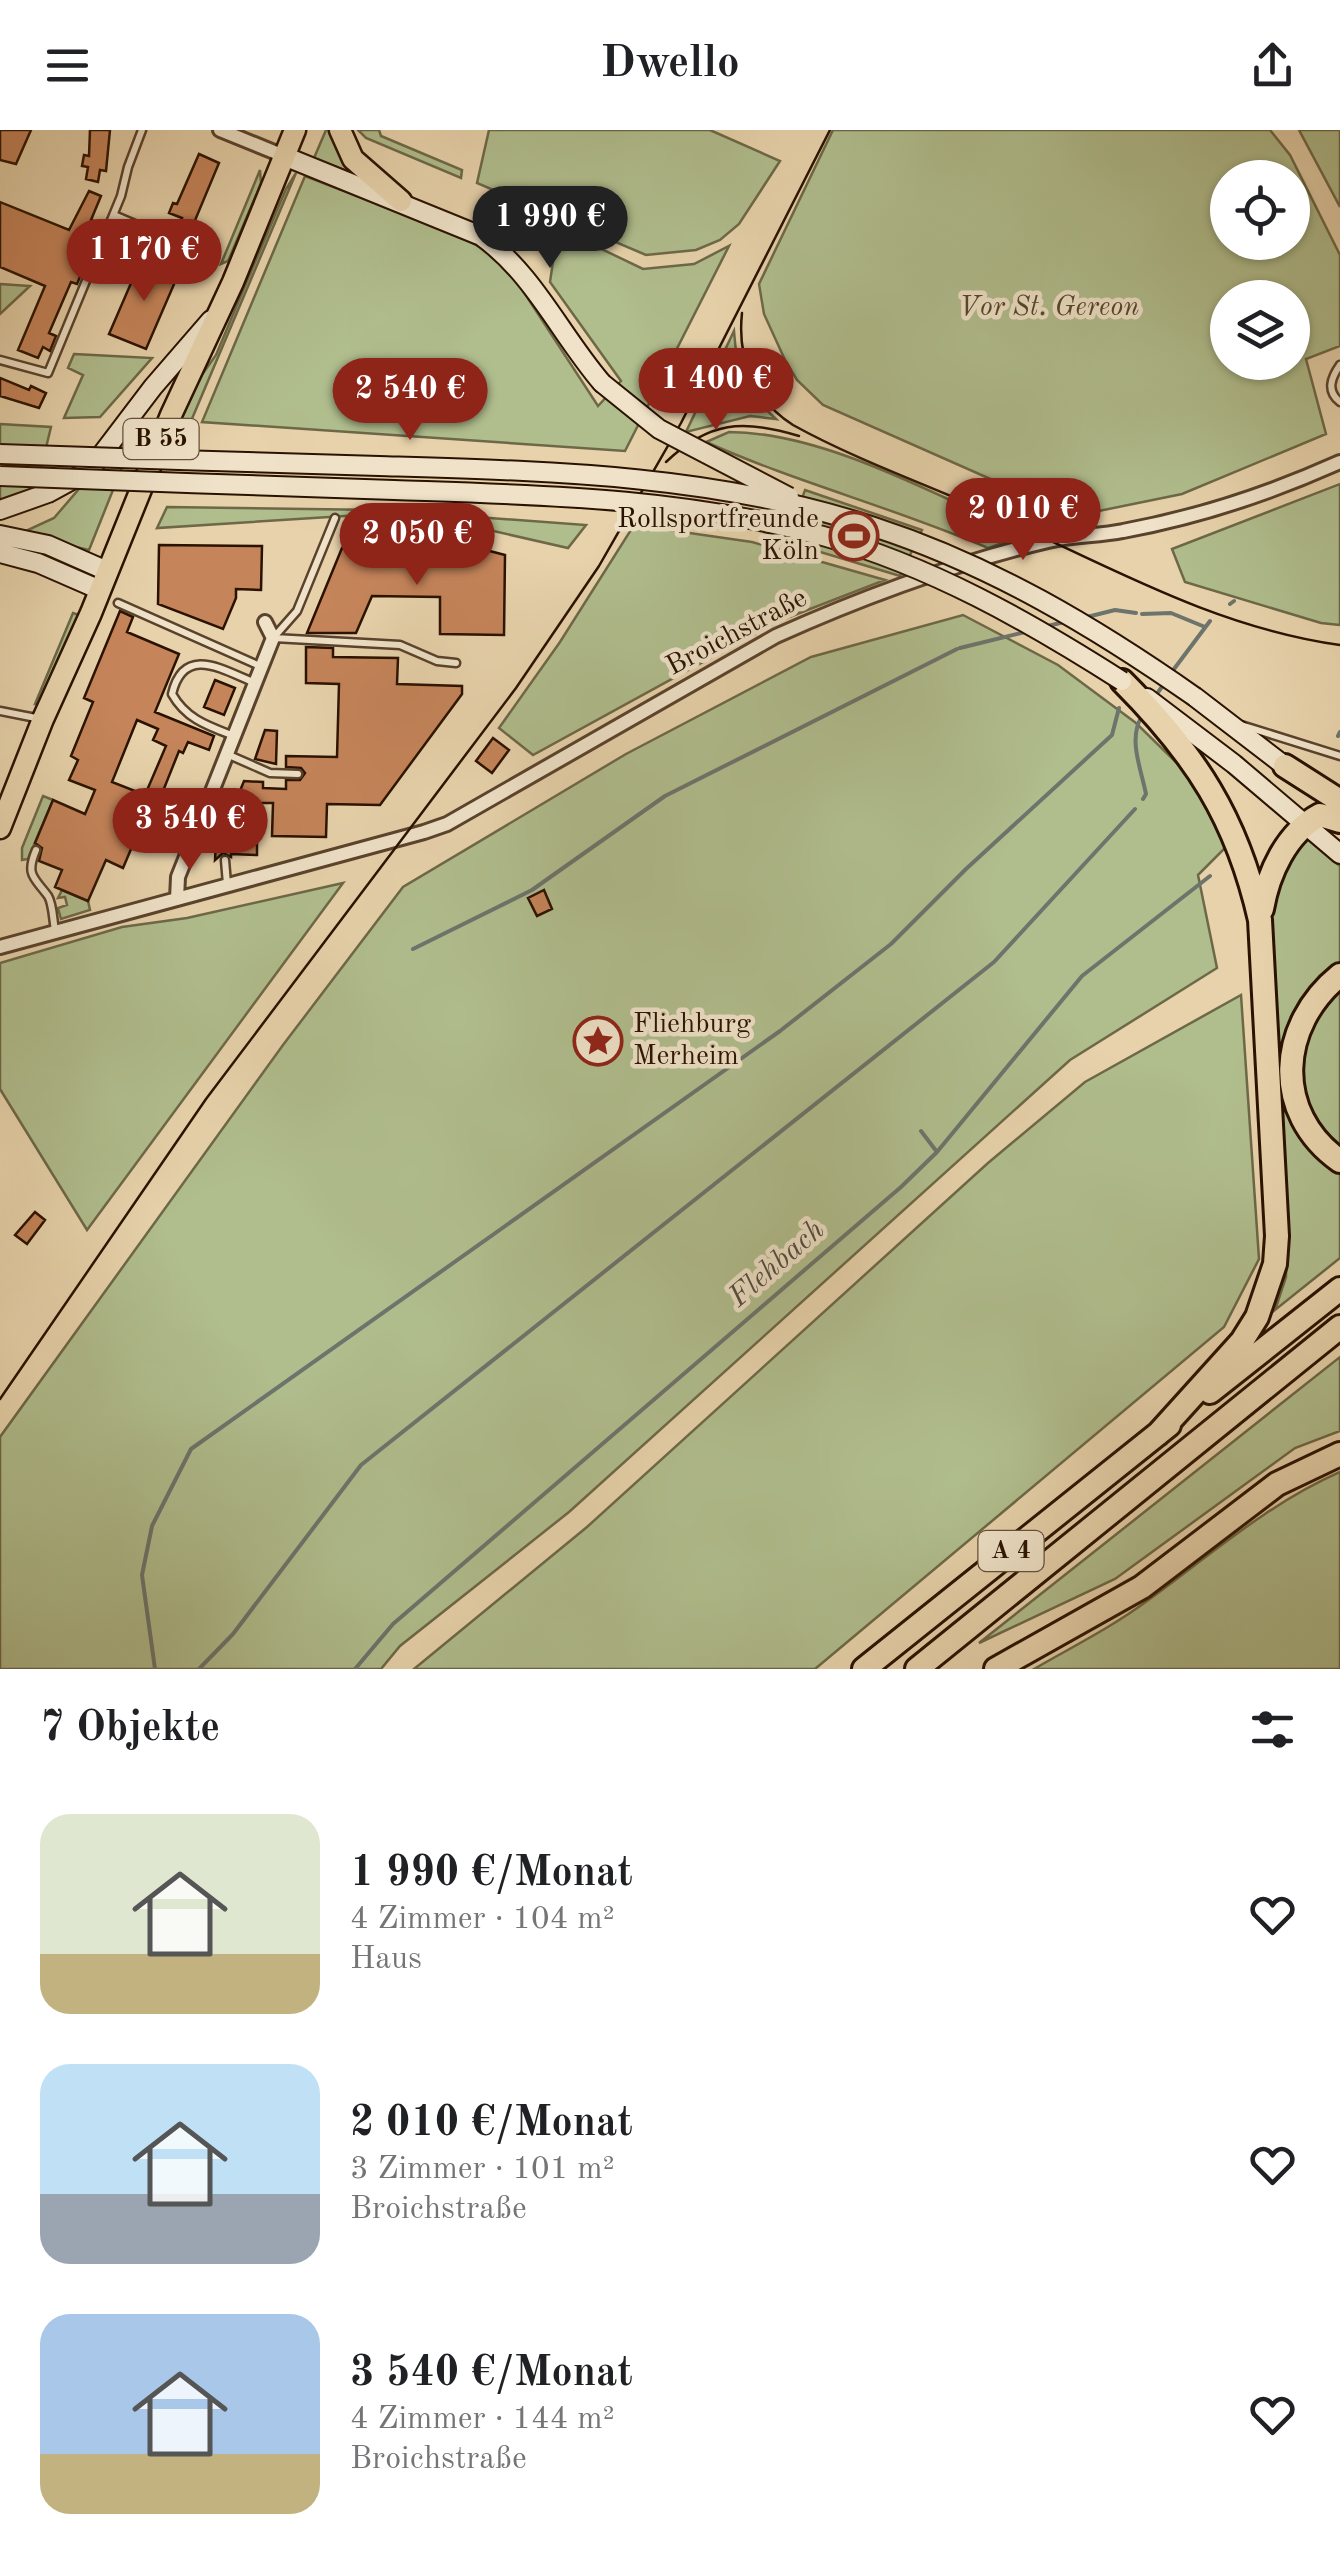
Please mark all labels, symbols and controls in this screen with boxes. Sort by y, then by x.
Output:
icon: menu [40,38,95,93]
icon: share [1245,38,1300,93]
text: Dwello [600,42,740,87]
map controls [1210,160,1310,380]
button: locate [1210,160,1310,260]
pin: 1 990 € [458,186,642,271]
text: 1 990 € [495,202,605,234]
pin: 1 170 € [52,219,236,304]
text: 1 170 € [89,235,199,267]
button: layers [1210,280,1310,380]
park label: Vor St. Gereon [959,294,1139,322]
pin: 1 400 € [624,348,808,433]
pin: 2 540 € [318,358,502,443]
text: 1 400 € [661,364,771,396]
text: 2 540 € [355,374,465,406]
road number: B 55 [124,419,198,459]
pin: 2 010 € [931,478,1115,563]
text: 2 010 € [968,494,1078,526]
pin: 2 050 € [325,503,509,588]
place label: Rollsportfreunde Köln [617,506,819,566]
sports icon: Rollsportfreunde Köln [828,510,880,562]
text: 2 050 € [362,519,472,551]
street label: Broichstraße [662,584,812,682]
pin: 3 540 € [98,788,282,873]
text: 3 540 € [135,804,245,836]
place label: Fliehburg Merheim [633,1011,751,1071]
place icon: Fliehburg Merheim [572,1015,624,1067]
water label: Flehbach [723,1215,830,1314]
road number: A 4 [978,1531,1044,1571]
icon: filters [1245,1702,1300,1757]
text: 7 Objekte [40,1708,220,1750]
text: 1 990 €/Monat [350,1853,633,1895]
icon: home [120,1854,240,1974]
icon: heart [1245,1887,1300,1942]
text: 4 Zimmer · 104 m² [350,1904,615,1936]
text: Haus [350,1944,422,1976]
text: 2 010 €/Monat [350,2103,633,2145]
icon: home [120,2104,240,2224]
icon: heart [1245,2137,1300,2192]
text: 3 Zimmer · 101 m² [350,2154,615,2186]
text: Broichstraße [350,2194,527,2226]
text: 3 540 €/Monat [350,2353,633,2395]
icon: home [120,2354,240,2474]
icon: heart [1245,2387,1300,2442]
text: 4 Zimmer · 144 m² [350,2404,615,2436]
text: Broichstraße [350,2444,527,2476]

